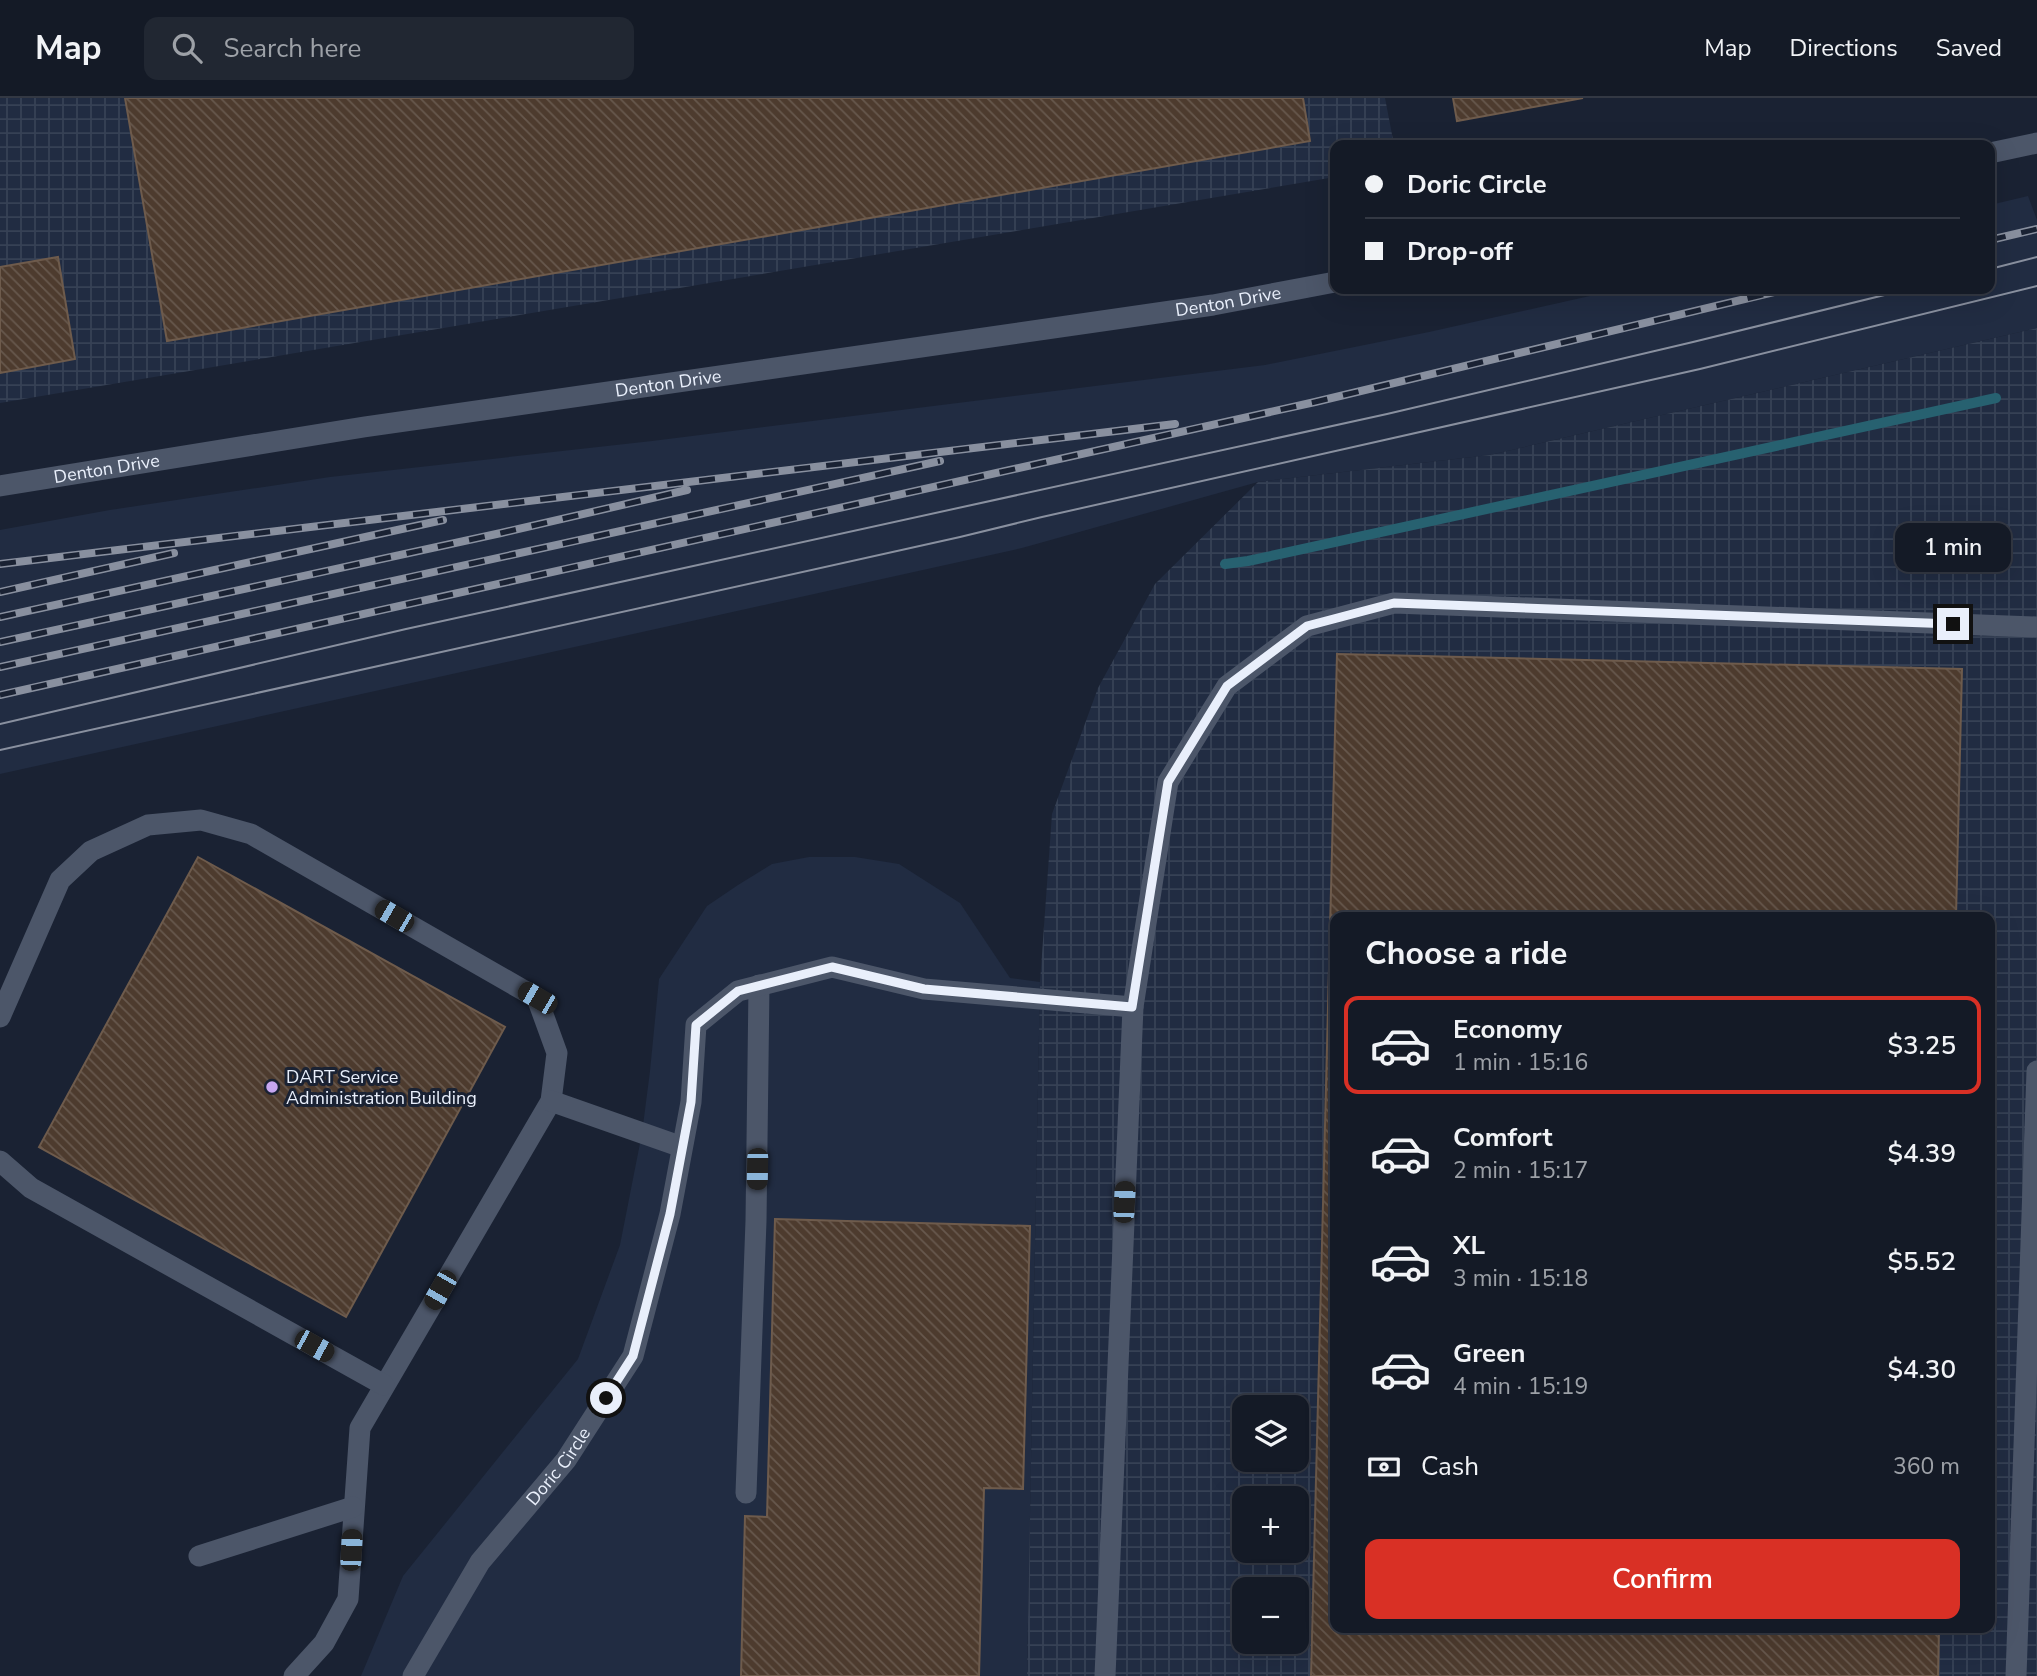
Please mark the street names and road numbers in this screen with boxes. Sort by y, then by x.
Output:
street label: Denton Drive [1174,280,1283,322]
street label: Denton Drive [613,364,723,403]
street label: Denton Drive [52,448,161,489]
street label: Doric Circle [521,1423,596,1511]

